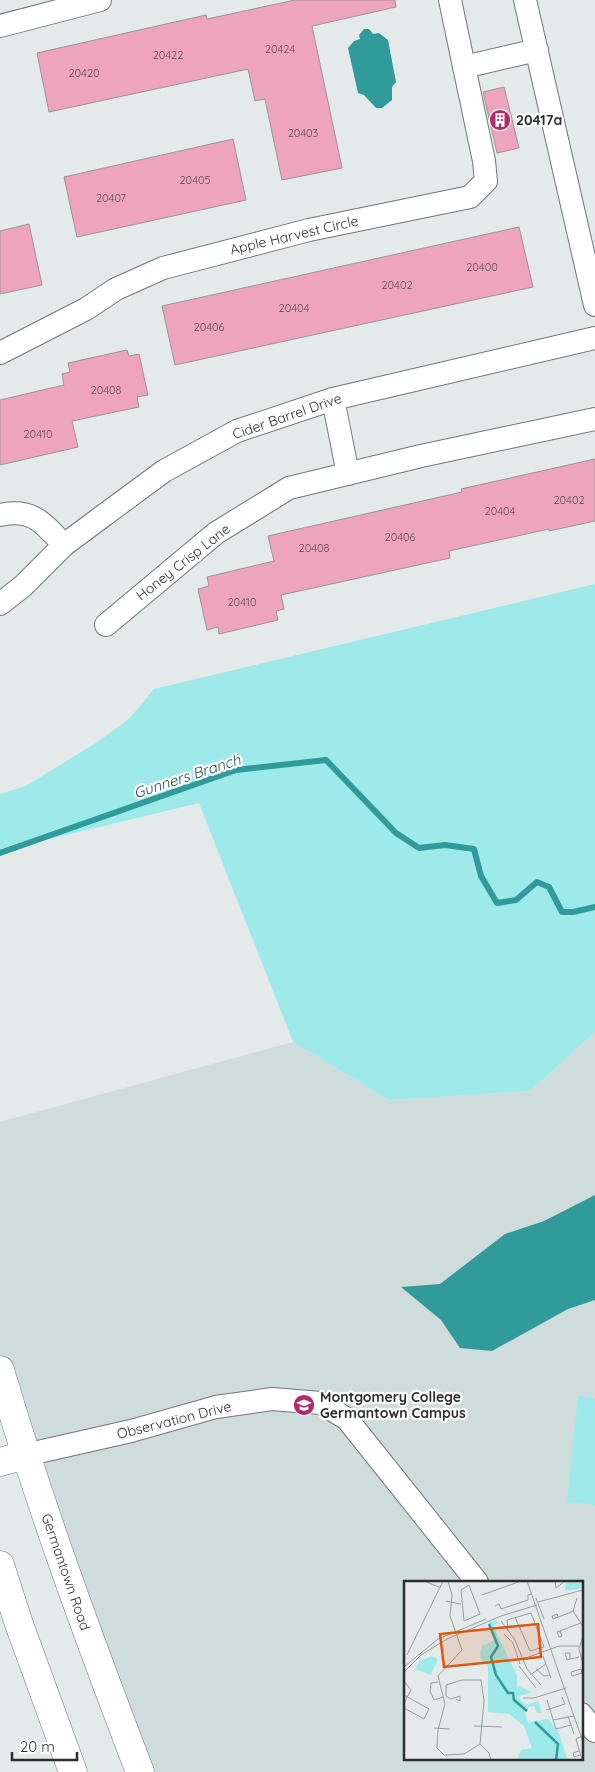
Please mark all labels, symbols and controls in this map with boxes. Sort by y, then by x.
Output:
house number: 20424 [265,42,295,56]
house number: 20422 [153,48,183,62]
house number: 20420 [68,66,100,80]
building icon: 20417a [488,108,512,132]
place label: 20417a [516,111,562,129]
house number: 20403 [288,126,319,140]
house number: 20405 [180,173,210,187]
house number: 20407 [96,191,126,205]
street label: Apple Harvest Circle [228,211,360,259]
house number: 20400 [466,260,498,274]
house number: 20402 [381,278,413,292]
house number: 20404 [279,301,310,315]
house number: 20406 [194,320,225,334]
house number: 20408 [91,383,122,397]
street label: Cider Barrel Drive [230,389,344,443]
house number: 20410 [24,427,52,441]
house number: 20402 [553,493,585,507]
house number: 20404 [485,504,516,518]
street label: Honey Crisp Lane [132,520,234,604]
house number: 20406 [385,530,416,544]
house number: 20408 [299,541,330,555]
house number: 20410 [228,595,256,609]
water label: Gunners Branch [131,750,243,802]
place label: Montgomery College Germantown Campus [320,1388,466,1422]
school or university icon: Montgomery College Germantown Campus [292,1393,316,1417]
street label: Observation Drive [115,1397,233,1443]
street label: Germantown Road [38,1511,94,1633]
inset map [404,1581,582,1760]
scale bar [12,1730,78,1762]
text: 20 m [20,1737,55,1756]

